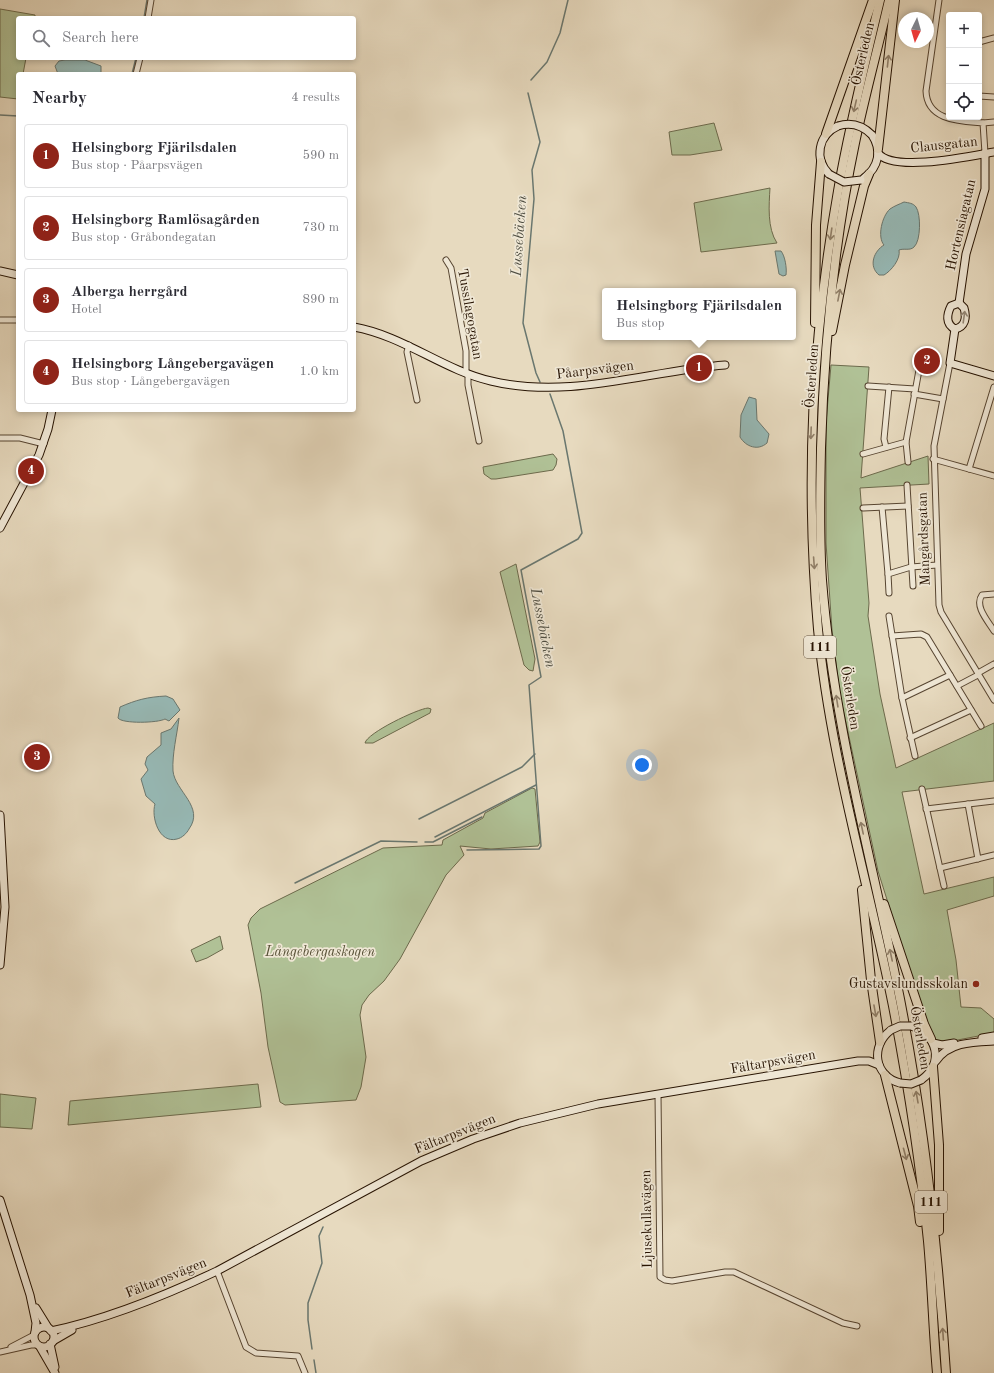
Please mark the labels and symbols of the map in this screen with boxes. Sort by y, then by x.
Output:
north arrow [898,12,934,48]
street label: Österleden [846,20,877,87]
one-way arrow [884,55,892,68]
one-way arrow [851,99,859,112]
street label: Clausgatan [910,134,979,155]
street label: Hortensiagatan [944,178,978,272]
water label: Lussebäcken [510,195,530,278]
one-way arrow [827,227,835,240]
street label: Tussilagogatan [455,267,485,361]
one-way arrow [835,289,843,302]
one-way arrow [960,311,968,324]
street label: Österleden [800,343,821,409]
pin: 2 [914,346,940,376]
pin: 1 [686,353,712,383]
street label: Påarpsvägen [555,358,635,382]
one-way arrow [808,426,815,439]
pin: 4 [18,456,44,486]
street label: Mangårdsgatan [915,492,933,586]
one-way arrow [810,556,817,569]
water label: Lussebäcken [527,586,557,670]
road number: 111 [804,636,836,658]
street label: Österleden [838,665,865,731]
one-way arrow [833,695,841,708]
pin: 3 [24,742,50,772]
your location [632,755,652,775]
one-way arrow [858,822,866,835]
park label: Långebergaskogen [264,945,375,960]
one-way arrow [886,949,894,962]
place label: Gustavslundsskolan [849,977,968,991]
marker: Gustavslundsskolan [971,979,981,989]
one-way arrow [871,1004,879,1017]
street label: Österleden [908,1005,936,1071]
street label: Fältarpsvägen [729,1048,817,1076]
one-way arrow [913,1090,921,1103]
street label: Fältarpsvägen [412,1111,498,1157]
one-way arrow [902,1147,909,1160]
street label: Ljusekullavägen [639,1169,655,1268]
road number: 111 [915,1191,947,1213]
street label: Fältarpsvägen [123,1255,209,1301]
one-way arrow [940,1328,947,1341]

